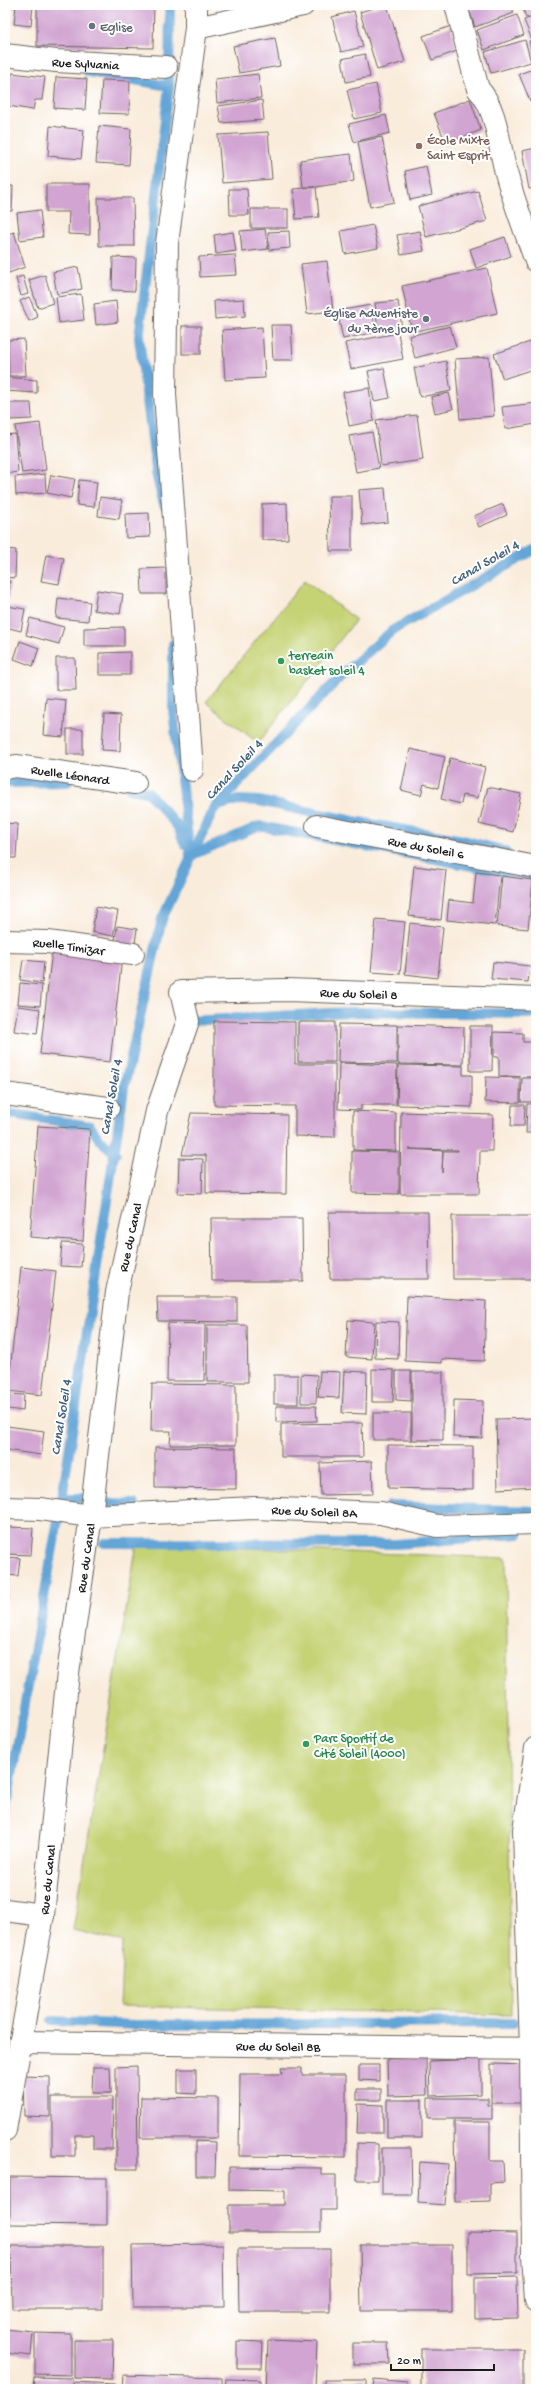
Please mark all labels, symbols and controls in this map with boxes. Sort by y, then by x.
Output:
marker: Eglise [87,21,97,31]
place label: Eglise [100,21,133,36]
street label: Rue Sylvania [51,56,120,74]
place label: École Mixte Saint Esprit [427,133,491,164]
marker: École Mixte Saint Esprit [414,141,424,151]
place label: Église Adventiste du 7ème jour [323,306,419,337]
marker: Église Adventiste du 7ème jour [421,314,431,324]
water label: Canal Soleil 4 [448,538,523,591]
place label: terreain basket soleil 4 [288,649,365,679]
marker: terreain basket soleil 4 [276,656,286,666]
water label: Canal Soleil 4 [203,737,267,804]
street label: Ruelle Léonard [30,763,111,789]
street label: Rue du Soleil 6 [386,834,465,863]
street label: Ruelle Timizar [32,937,107,960]
street label: Rue du Soleil 8 [319,986,398,1004]
water label: Canal Soleil 4 [97,1058,128,1136]
street label: Rue du Canal [117,1202,146,1274]
water label: Canal Soleil 4 [48,1378,77,1456]
street label: Rue du Soleil 8A [271,1504,359,1522]
street label: Rue du Canal [75,1522,100,1594]
place label: Parc Sportif de Cité Soleil (4000) [313,1732,406,1762]
marker: Parc Sportif de Cité Soleil (4000) [301,1739,311,1749]
street label: Rue du Canal [38,1844,60,1915]
street label: Rue du Soleil 8B [236,2040,321,2056]
scale bar [391,2346,494,2372]
text: 20 m [397,2355,422,2369]

